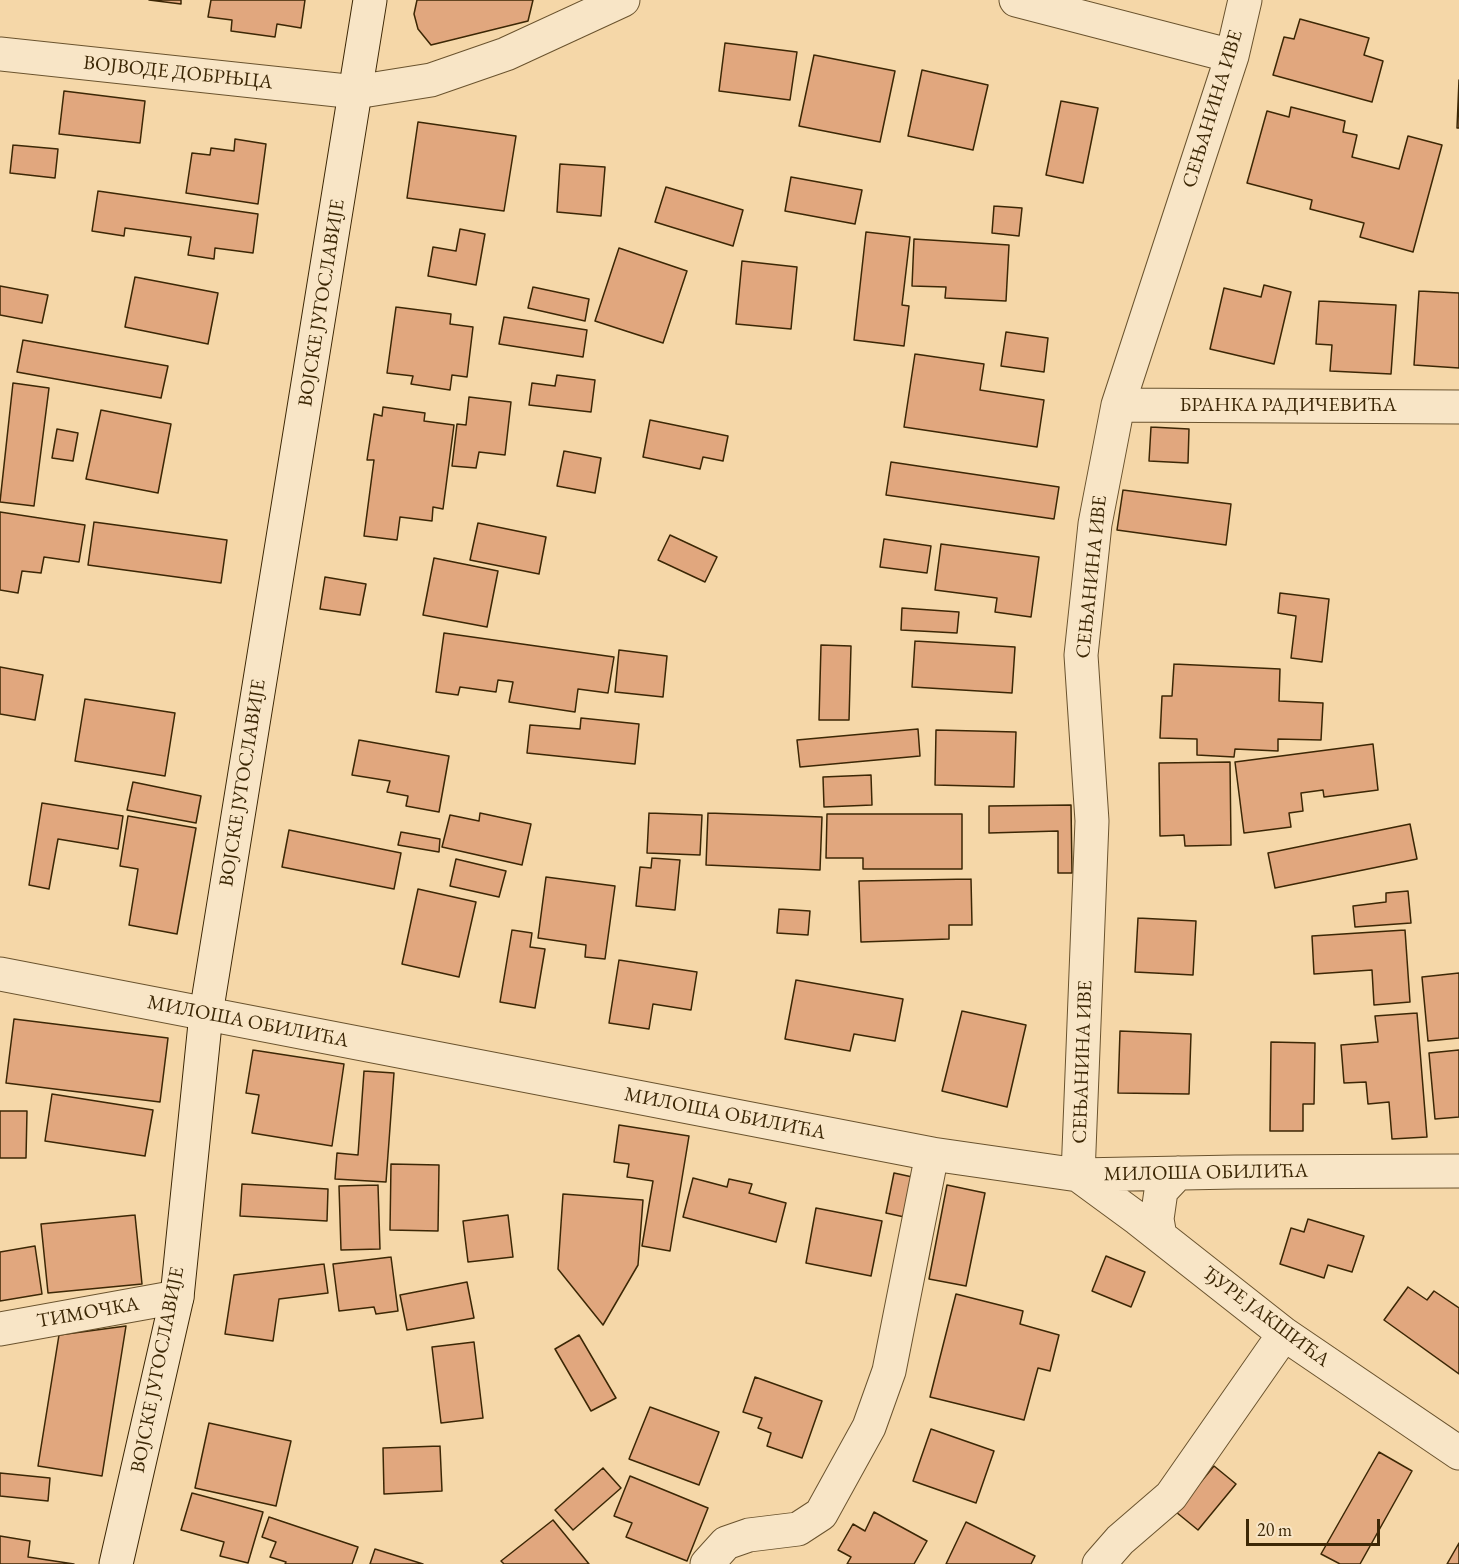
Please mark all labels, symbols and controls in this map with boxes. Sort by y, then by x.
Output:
street label: СЕЊАНИНА ИВЕ [1178,27,1248,191]
street label: ВОЈВОДЕ ДОБРЊЦА [82,51,274,95]
street label: ВОЈСКЕ ЈУГОСЛАВИЈЕ [294,198,350,408]
street label: БРАНКА РАДИЧЕВИЋА [1179,394,1397,418]
street label: СЕЊАНИНА ИВЕ [1072,494,1112,660]
street label: ВОЈСКЕ ЈУГОСЛАВИЈЕ [215,678,271,888]
street label: СЕЊАНИНА ИВЕ [1068,980,1098,1144]
street label: МИЛОША ОБИЛИЋА [145,991,351,1053]
street label: МИЛОША ОБИЛИЋА [622,1083,828,1145]
street label: МИЛОША ОБИЛИЋА [1104,1159,1308,1187]
street label: ЂУРЕ ЈАКШИЋА [1198,1261,1334,1373]
street label: ВОЈСКЕ ЈУГОСЛАВИЈЕ [126,1265,190,1475]
street label: ТИМОЧКА [35,1292,141,1334]
scale bar [1249,1507,1382,1545]
text: 20 m [1257,1518,1292,1541]

